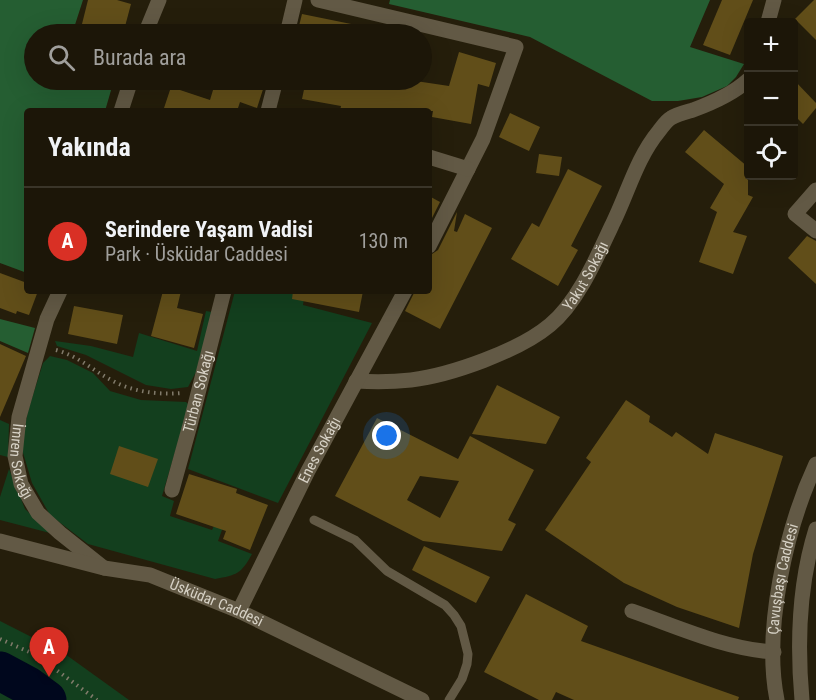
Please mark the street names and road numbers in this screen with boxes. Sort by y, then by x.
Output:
street label: Yakut Sokağı [559,239,612,314]
street label: Türban Sokağı [179,348,218,435]
street label: Enes Sokağı [295,414,344,486]
street label: İmren Sokağı [6,423,37,502]
street label: Çavuşbaşı Caddesi [764,521,802,635]
street label: Üsküdar Caddesi [167,575,266,630]

